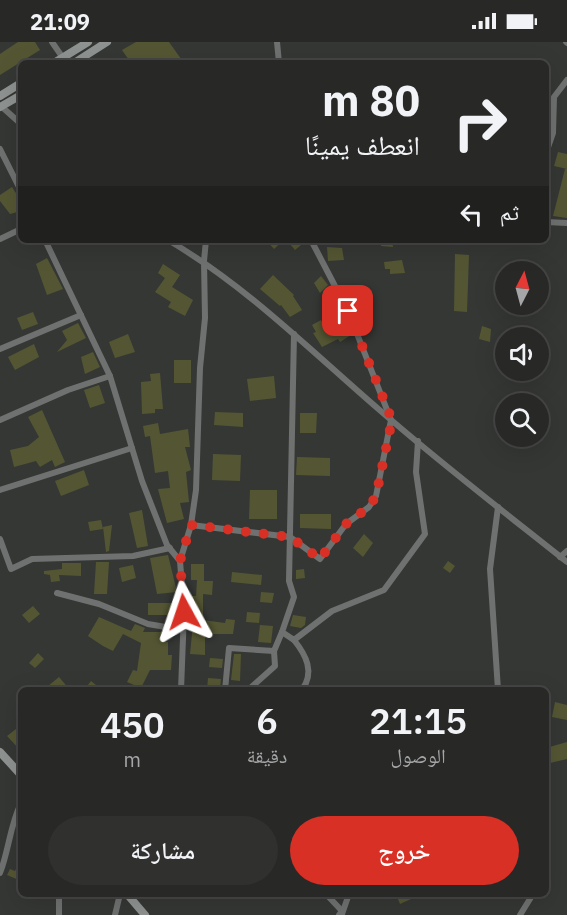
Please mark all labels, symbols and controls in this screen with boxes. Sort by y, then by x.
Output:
text: 21:09 [30,7,90,36]
text: 80 m [322,73,420,128]
icon: right [441,84,519,162]
text: انعطف يمينًا [305,127,420,162]
text: ثم [500,197,519,226]
icon: left [455,198,488,231]
north arrow [495,261,549,315]
map controls [495,261,549,447]
pin [322,285,373,336]
icon: arrive [331,294,364,327]
button: sound [495,327,549,381]
button: search [495,393,549,447]
position arrow [152,580,216,644]
text: 6 [256,697,278,744]
text: 21:15 [369,697,467,744]
text: 450 [100,701,165,748]
text: دقيقة [247,742,287,769]
text: الوصول [390,742,446,769]
text: m [124,746,141,773]
button: مشاركة [48,816,278,885]
button: خروج [290,816,519,885]

